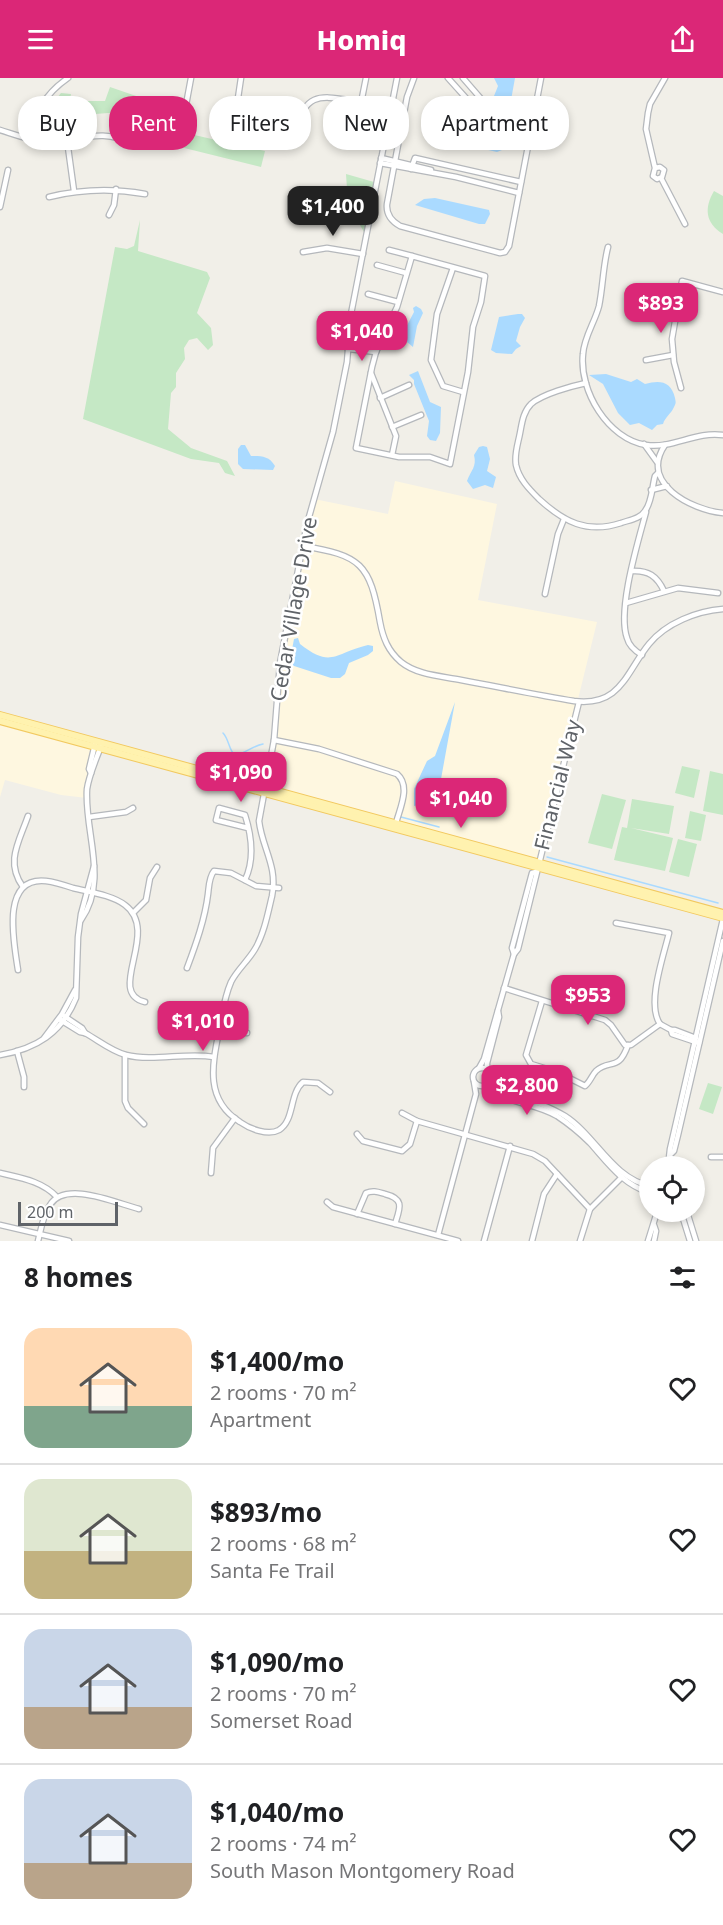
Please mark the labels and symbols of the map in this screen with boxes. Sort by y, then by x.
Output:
pin: $1,400 [284,186,382,237]
pin: $893 [625,283,697,334]
pin: $1,040 [313,311,411,362]
street label: Cedar Village Drive [263,514,323,703]
street label: Financial Way [527,716,587,853]
pin: $1,090 [192,752,290,803]
pin: $1,040 [412,778,510,829]
pin: $953 [552,975,624,1026]
pin: $1,010 [154,1001,252,1052]
pin: $2,800 [478,1065,576,1116]
scale bar [18,1199,118,1226]

